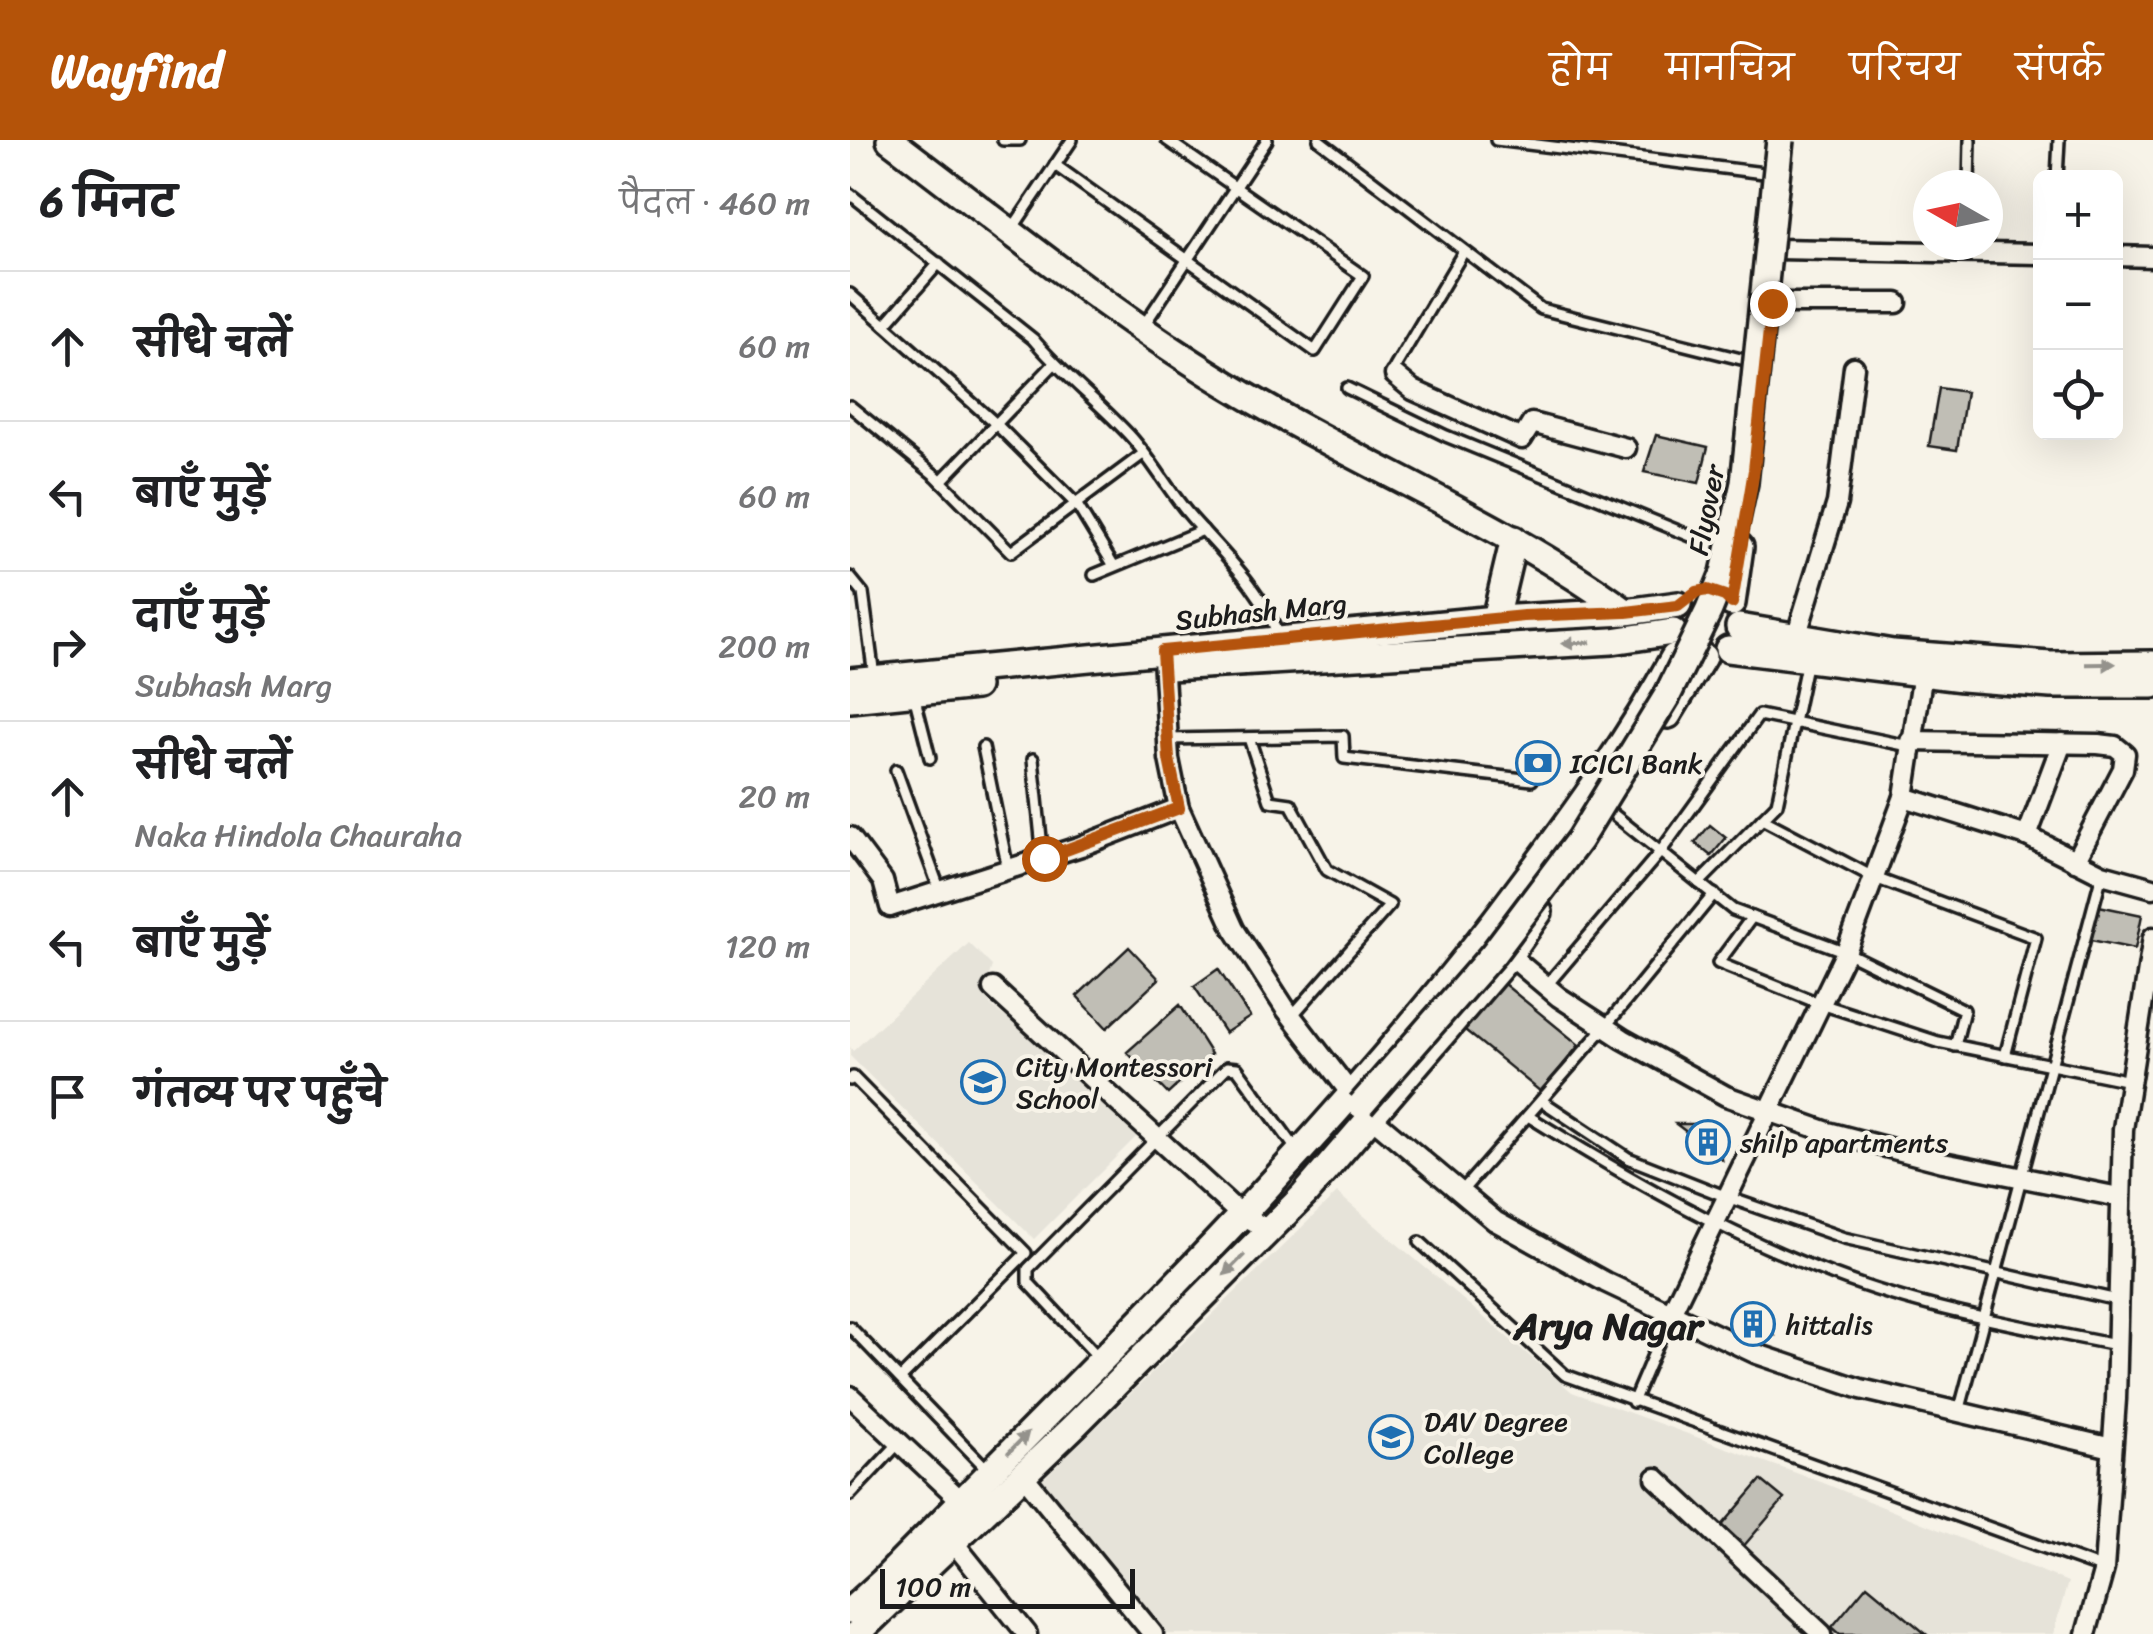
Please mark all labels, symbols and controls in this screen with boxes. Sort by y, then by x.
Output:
text: Wayfind [50,28,223,113]
text: होम [1549,37,1611,99]
text: मानचित्र [1666,37,1794,99]
text: परिचय [1849,37,1960,99]
text: संपर्क [2015,37,2103,99]
text: 6 मिनट [40,165,177,239]
north arrow [1913,170,2003,260]
map controls [2033,170,2123,440]
button: + [2033,170,2123,260]
text: पैदल · 460 m [619,175,810,232]
button: − [2033,260,2123,350]
route end [1750,281,1796,327]
text: सीधे चलें [135,310,291,377]
text: 60 m [739,318,810,375]
icon: ahead [40,319,95,374]
button: locate [2033,350,2123,440]
street label: Flyover [1674,459,1740,559]
text: बाएँ मुड़ें [135,460,269,527]
text: 60 m [739,468,810,525]
icon: left [40,469,95,524]
street label: Subhash Marg [1173,578,1349,645]
text: दाएँ मुड़ें [135,582,267,649]
text: 200 m [718,618,810,675]
icon: right [40,619,95,674]
one-way arrow [1560,635,1592,651]
one-way arrow [2086,656,2118,672]
text: Subhash Marg [135,657,332,714]
text: सीधे चलें [135,732,291,799]
place label: ICICI Bank [1569,739,1703,788]
bank icon: ICICI Bank [1515,740,1561,786]
text: 20 m [738,768,810,825]
icon: ahead [40,769,95,824]
text: Naka Hindola Chauraha [135,807,462,864]
route start [1022,836,1068,882]
text: बाएँ मुड़ें [135,910,269,977]
text: 120 m [725,918,810,975]
icon: left [40,919,95,974]
place label: City Montessori School [1016,1042,1213,1123]
school or university icon: City Montessori School [960,1059,1006,1105]
text: गंतव्य पर पहुँचे [135,1060,386,1127]
icon: arrive [40,1069,95,1124]
place label: shilp apartments [1739,1118,1948,1167]
building icon: shilp apartments [1685,1119,1731,1165]
one-way arrow [1223,1252,1246,1276]
district label: Arya Nagar [1512,1293,1706,1360]
place label: hittalis [1785,1300,1873,1349]
building icon: hittalis [1730,1301,1776,1347]
place label: DAV Degree College [1424,1397,1568,1478]
school or university icon: DAV Degree College [1368,1414,1414,1460]
one-way arrow [1006,1432,1030,1455]
text: 100 m [895,1562,971,1611]
scale bar [880,1564,1135,1608]

